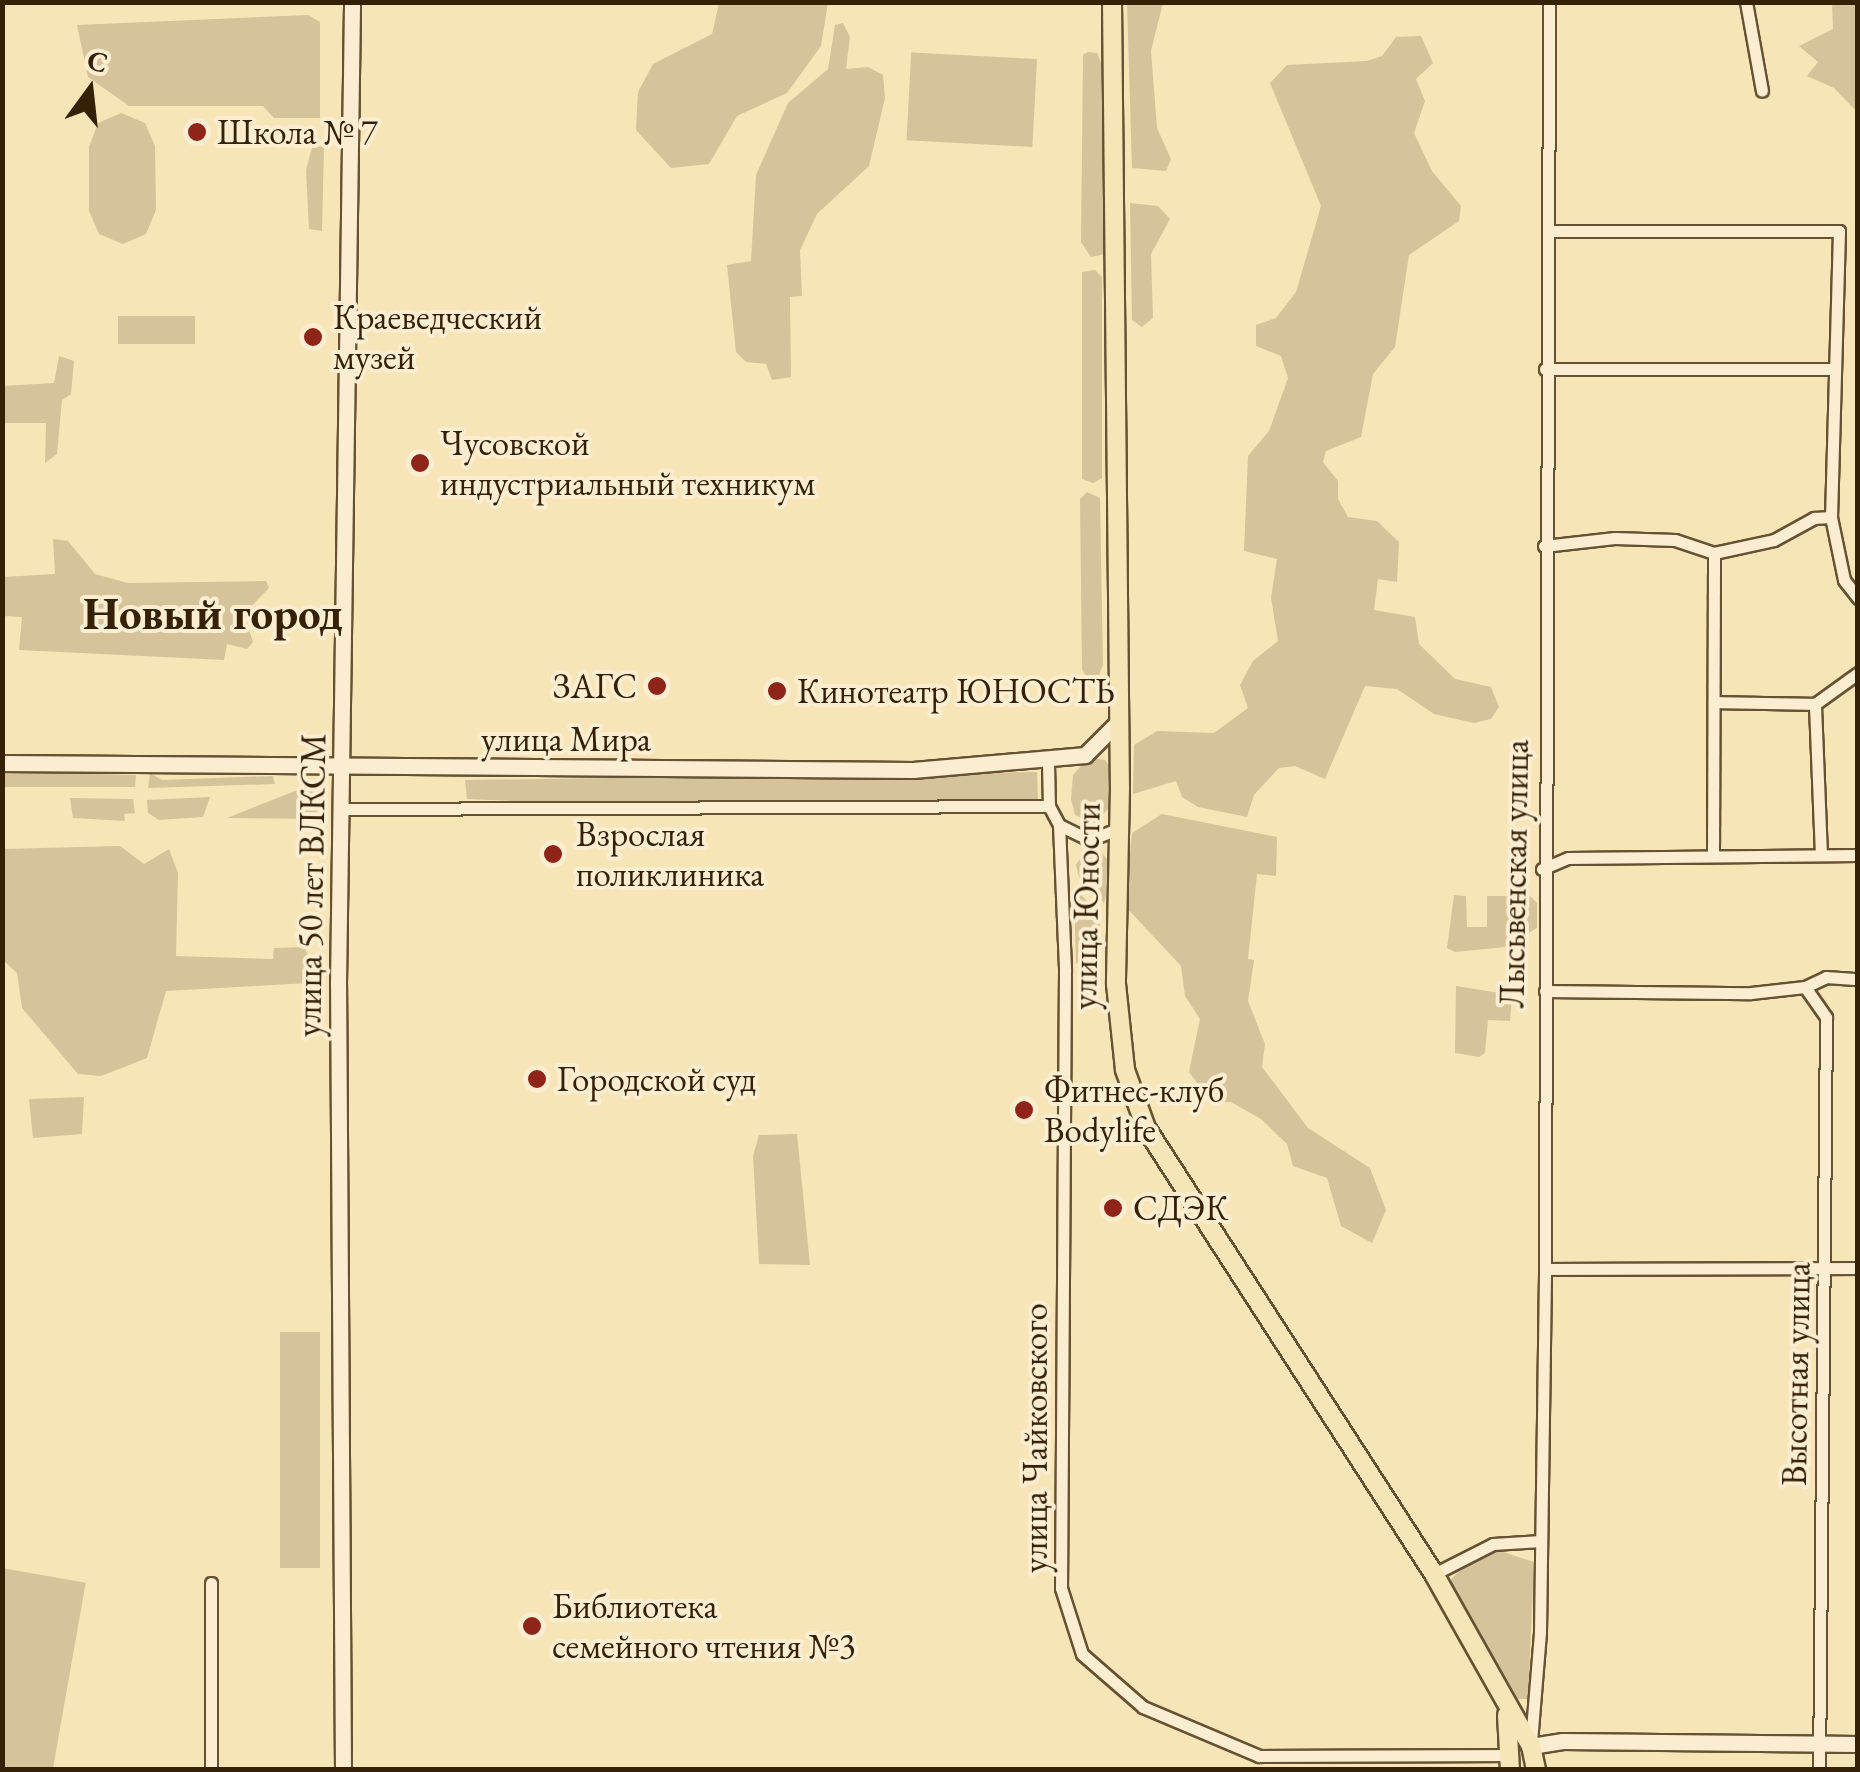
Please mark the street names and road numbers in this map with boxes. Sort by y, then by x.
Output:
street label: улица Мира [481,718,651,760]
street label: улица 50 лет ВЛКСМ [287,733,335,1037]
street label: Лысьвенская улица [1491,739,1537,1009]
street label: улица Юности [1063,802,1109,1010]
street label: Высотная улица [1773,1262,1819,1486]
street label: улица Чайковского [1014,1303,1056,1573]

